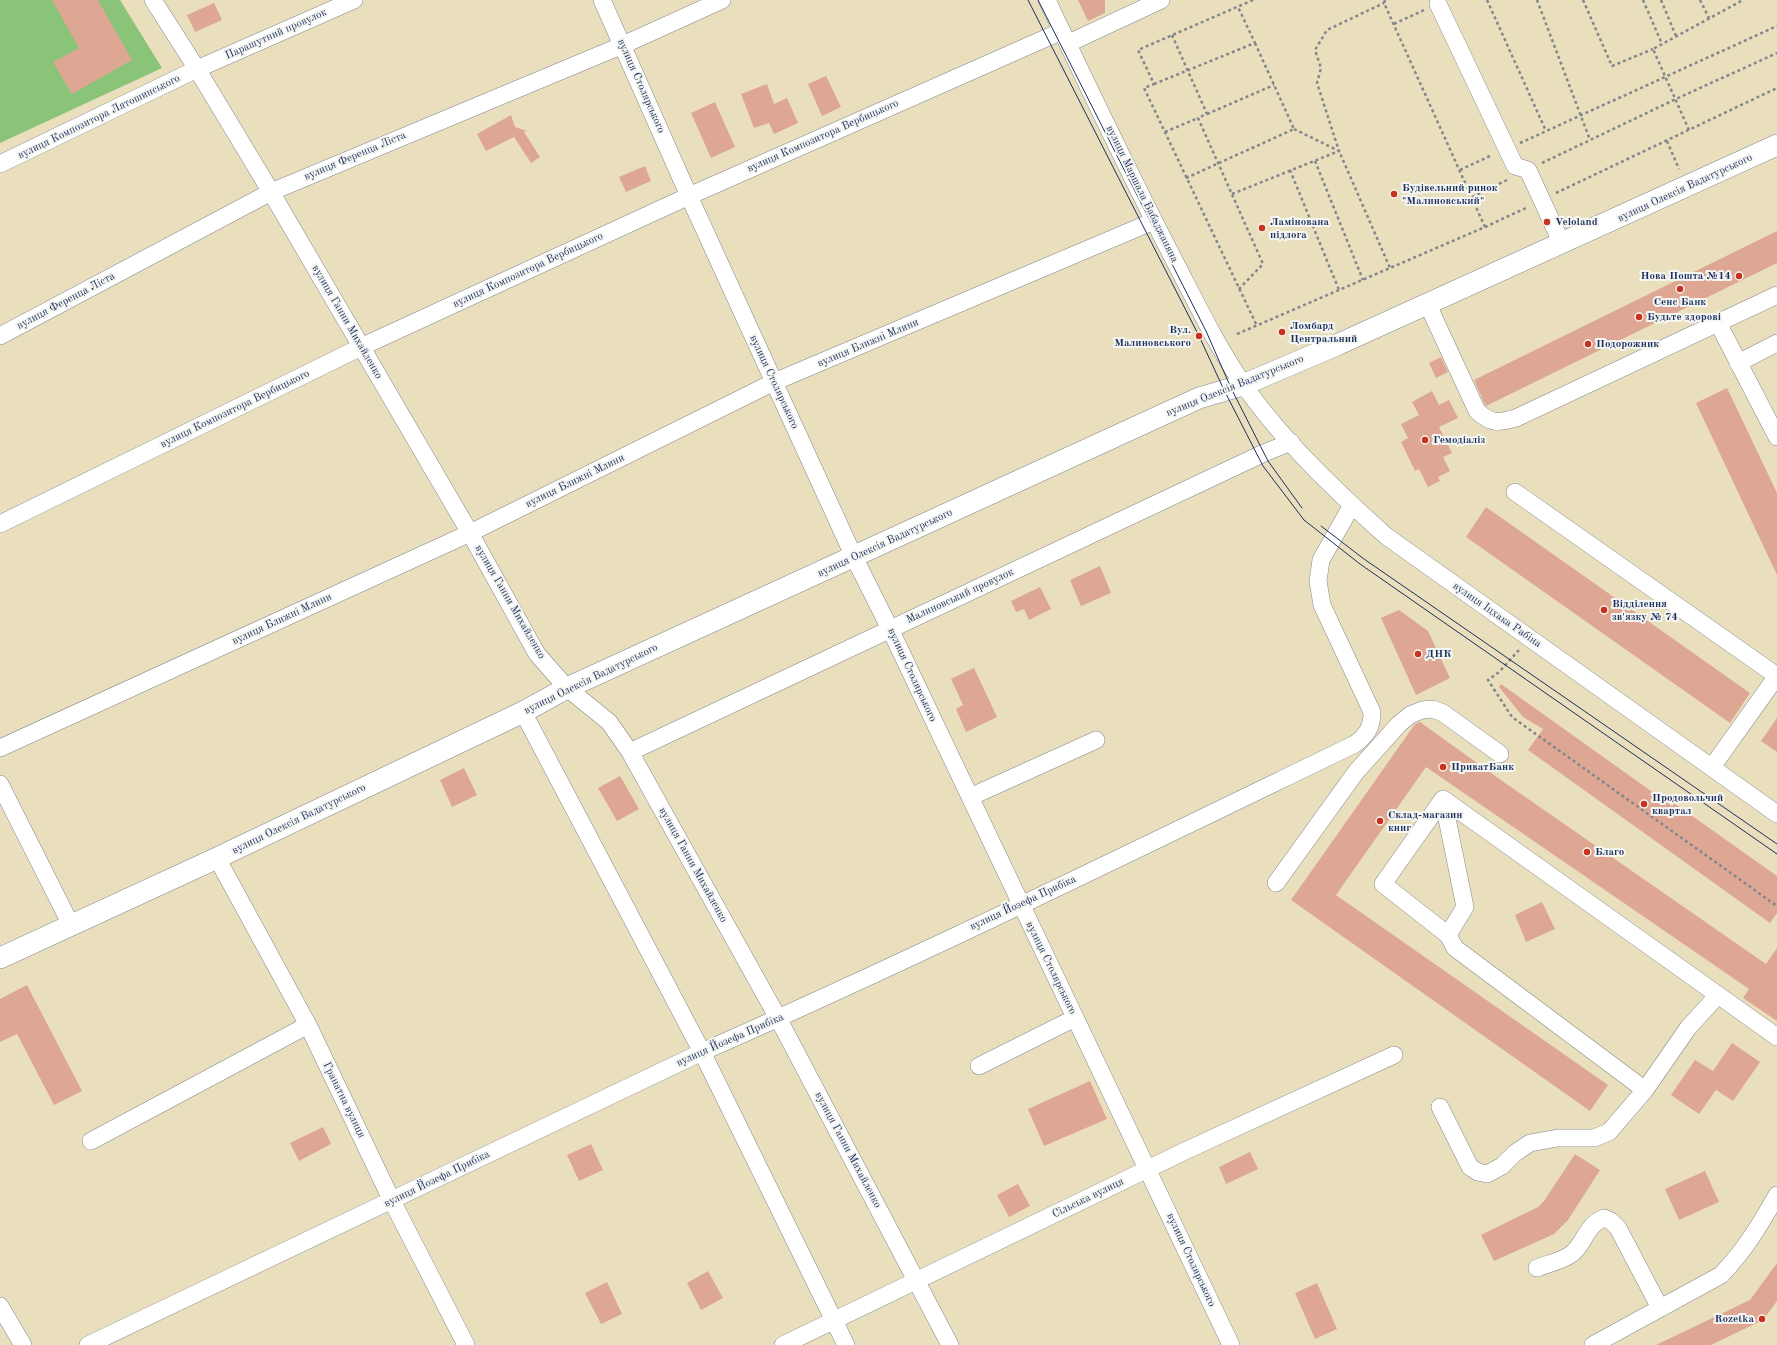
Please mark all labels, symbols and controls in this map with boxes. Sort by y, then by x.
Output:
street label: Парашутний провулок [223,6,329,62]
street label: вулиця Столярського [614,37,668,135]
street label: вулиця Композитора Лятошинського [16,72,182,162]
street label: вулиця Композитора Вербицького [745,96,901,176]
street label: вулиця Маршала Бабаджаняна [1103,123,1181,265]
street label: вулиця Ференца Ліста [302,129,408,183]
street label: вулиця Олексія Вадатурського [1615,151,1755,225]
place label: Будівельний ринок "Малиновський" [1402,181,1498,207]
marker: Будівельний ринок "Малиновський" [1389,189,1399,199]
place label: Ламінована підлога [1270,215,1329,241]
place label: Veloland [1555,215,1598,229]
marker: Veloland [1542,217,1552,227]
marker: Ламінована підлога [1257,223,1267,233]
street label: вулиця Композитора Вербицького [451,229,605,311]
street label: вулиця Ганни Михайленко [309,263,385,381]
place label: Нова Пошта №14 [1640,269,1731,283]
street label: вулиця Ференца Ліста [15,270,117,332]
marker: Нова Пошта №14 [1734,271,1744,281]
marker: Сенс Банк [1675,284,1685,294]
place label: Сенс Банк [1654,295,1706,309]
place label: Будьте здорові [1647,310,1721,324]
marker: Будьте здорові [1634,312,1644,322]
street label: вулиця Ближні Млини [815,316,921,370]
place label: Ломбард Центральний [1290,319,1357,345]
place label: Вул. Малиновського [1114,323,1191,349]
marker: Ломбард Центральний [1277,327,1287,337]
marker: Вул. Малиновського [1194,331,1204,341]
street label: вулиця Столярського [747,333,801,431]
place label: Подорожник [1596,337,1659,351]
marker: Подорожник [1583,339,1593,349]
street label: вулиця Олексія Вадатурського [1164,352,1306,420]
street label: вулиця Композитора Вербицького [158,367,312,451]
place label: Гемодіаліз [1433,433,1485,447]
marker: Гемодіаліз [1420,435,1430,445]
street label: вулиця Ближні Млини [523,451,627,511]
street label: вулиця Олексія Вадатурського [815,506,955,580]
street label: вулиця Ганни Михайленко [472,543,548,661]
street label: Малиновський провулок [904,565,1016,627]
street label: вулиця Іцхака Рабіна [1450,579,1544,651]
street label: вулиця Ближні Млини [230,590,334,648]
place label: Відділення зв'язку № 74 [1612,597,1678,623]
marker: Відділення зв'язку № 74 [1599,605,1609,615]
street label: вулиця Столярського [885,626,939,724]
street label: вулиця Олексія Вадатурського [522,641,660,717]
place label: ДНК [1426,647,1451,661]
marker: ДНК [1413,649,1423,659]
place label: ПриватБанк [1451,760,1514,774]
marker: ПриватБанк [1438,762,1448,772]
street label: вулиця Олексія Вадатурського [230,781,368,857]
place label: Продовольчий квартал [1652,791,1723,817]
marker: Продовольчий квартал [1639,799,1649,809]
street label: вулиця Ганни Михайленко [656,805,730,925]
place label: Склад-магазин книг [1388,808,1463,834]
marker: Склад-магазин книг [1375,816,1385,826]
place label: Благо [1595,845,1624,859]
marker: Благо [1582,847,1592,857]
street label: вулиця Йозефа Прибіка [968,873,1078,933]
street label: вулиця Столярського [1023,919,1079,1017]
street label: вулиця Йозефа Прибіка [674,1010,786,1070]
street label: Гранатна вулиця [320,1060,368,1140]
street label: вулиця Ганни Михайленко [812,1090,884,1210]
street label: вулиця Йозефа Прибіка [382,1148,492,1210]
street label: Сільська вулиця [1050,1175,1126,1221]
street label: вулиця Столярського [1164,1211,1218,1309]
place label: Rozetka [1714,1312,1754,1326]
marker: Rozetka [1757,1314,1767,1324]

